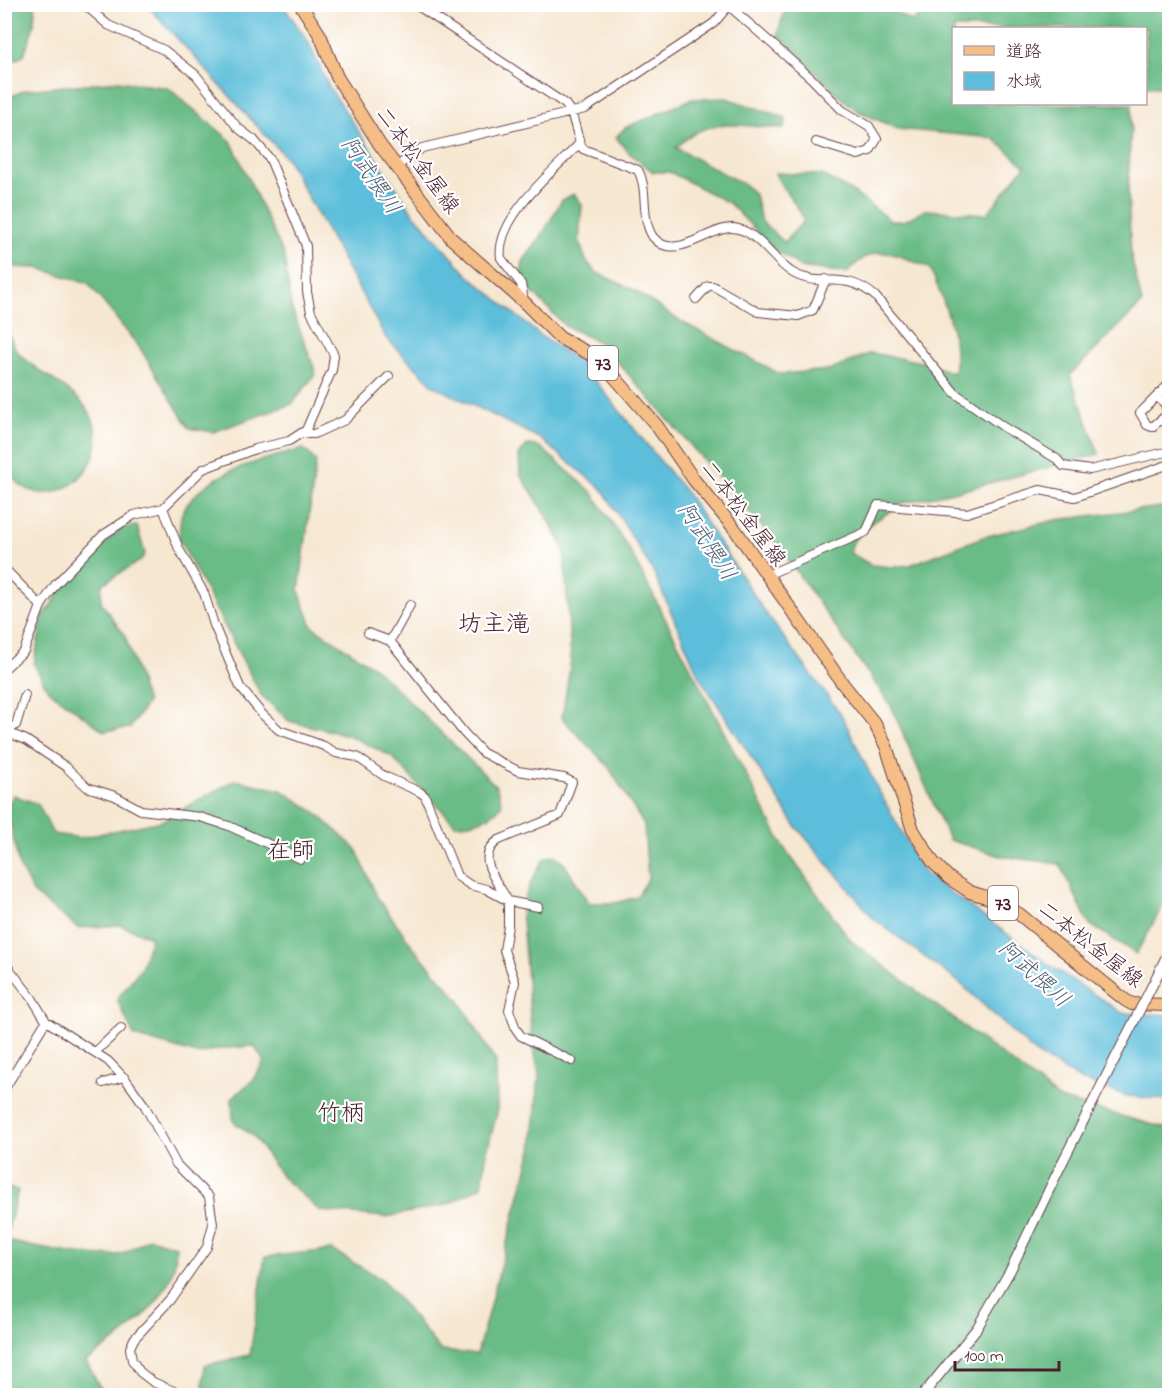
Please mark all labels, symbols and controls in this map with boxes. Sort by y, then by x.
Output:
legend [952,27,1147,105]
text: 道路 [1006,40,1042,66]
text: 水域 [1006,70,1042,96]
street label: 二本松金屋線 [367,101,466,221]
water label: 阿武隈川 [332,131,407,222]
road number: 73 [588,346,618,380]
street label: 二本松金屋線 [693,455,792,574]
water label: 阿武隈川 [668,497,743,588]
district label: 坊主滝 [458,608,530,643]
district label: 在師 [267,835,315,870]
road number: 73 [988,886,1018,920]
street label: 二本松金屋線 [1031,895,1149,996]
water label: 阿武隈川 [990,934,1076,1017]
district label: 竹柄 [317,1097,365,1132]
scale bar [955,1334,1058,1372]
text: 100 m [964,1344,1004,1370]

